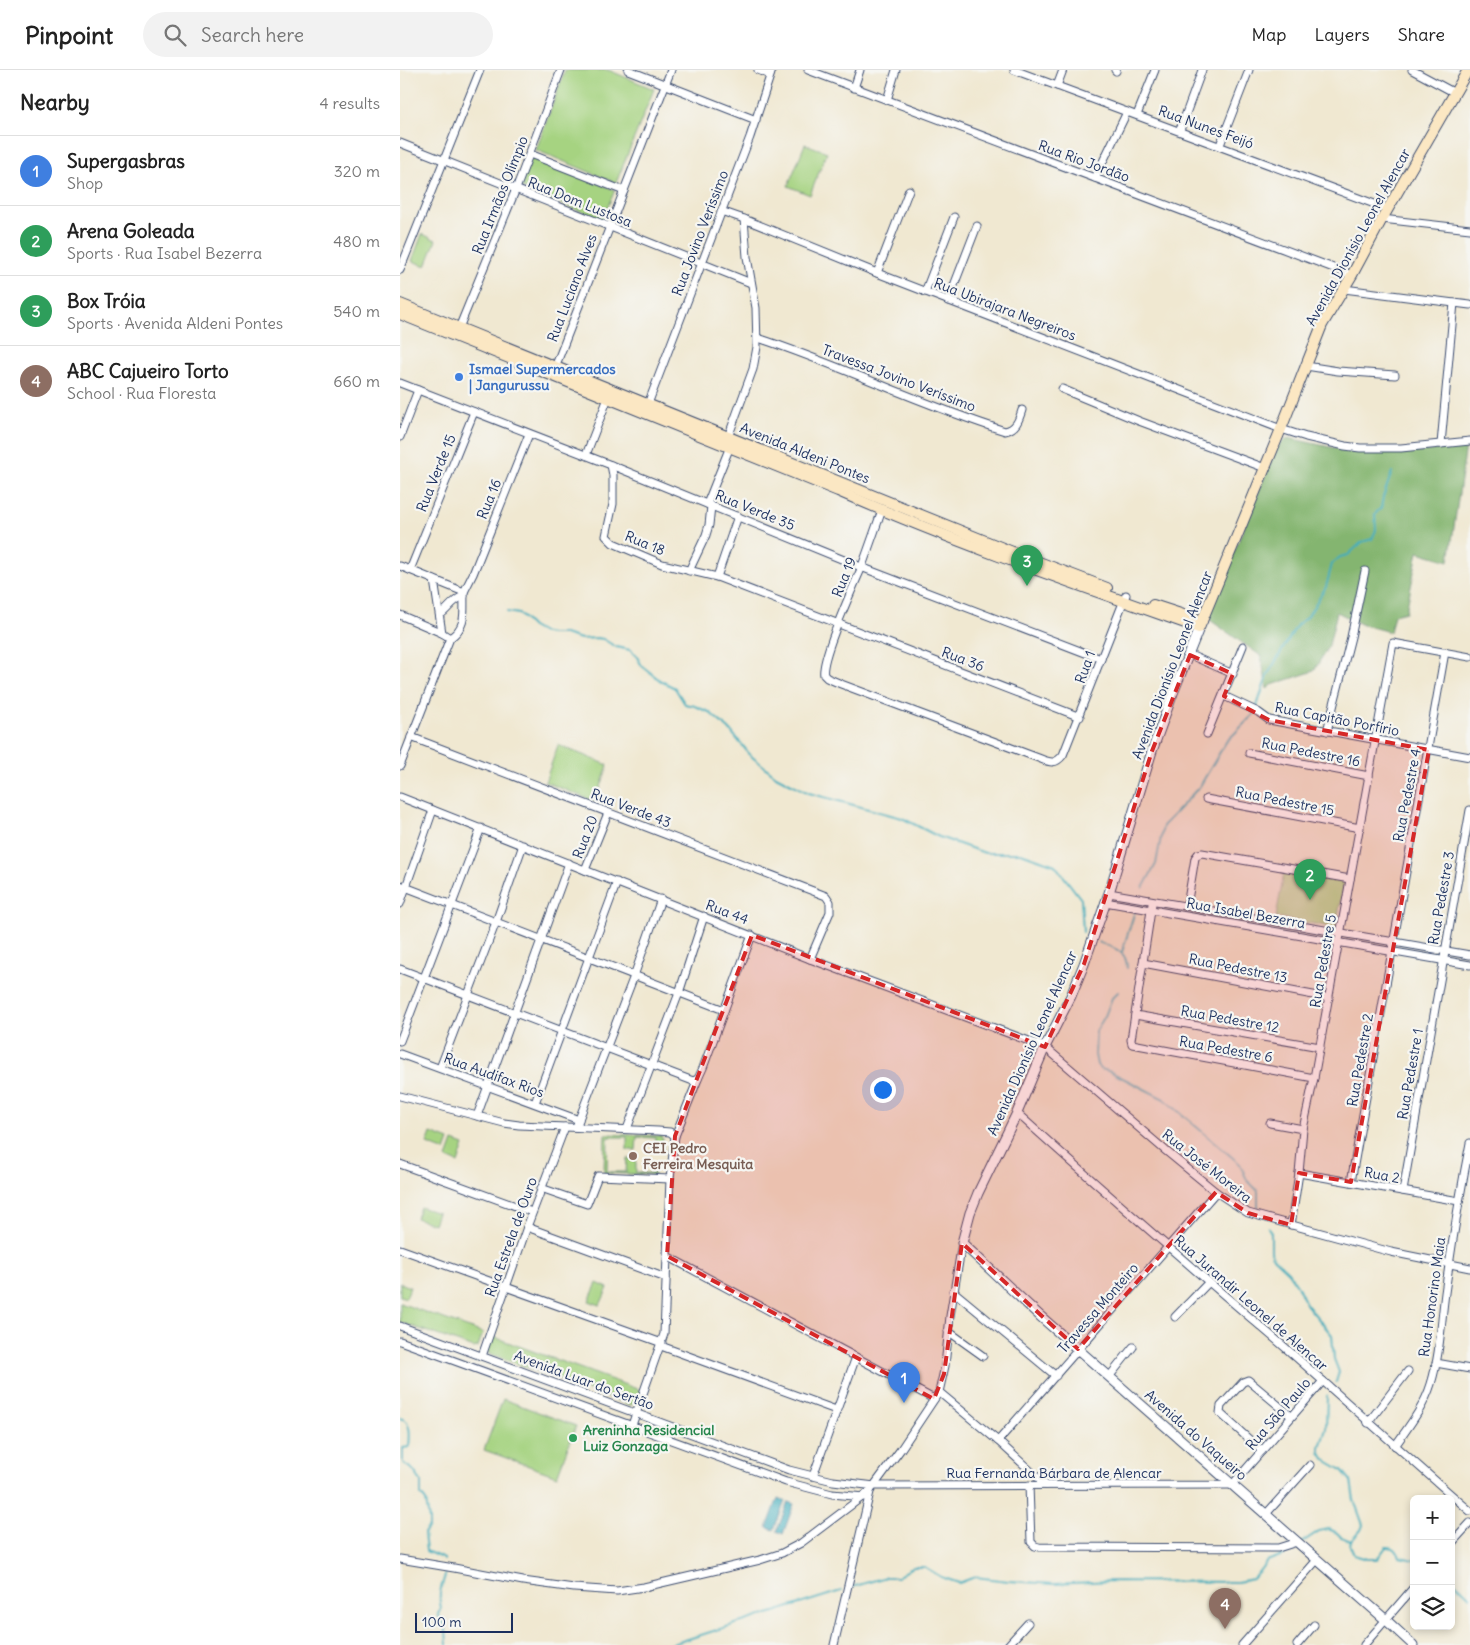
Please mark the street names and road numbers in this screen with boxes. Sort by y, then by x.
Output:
street label: Rua Nunes Feijó [1156,101,1256,153]
street label: Rua Irmãos Olímpio [468,133,532,257]
street label: Rua Rio Jordão [1036,136,1132,186]
street label: Avenida Dionísio Leonel Alencar [1302,145,1415,329]
street label: Rua Jovino Veríssimo [668,168,732,298]
street label: Rua Dom Lustosa [525,173,635,231]
street label: Rua Luciano Alves [543,231,601,345]
street label: Rua Ubirajara Negreiros [931,274,1079,344]
street label: Travessa Jovino Veríssimo [820,340,978,416]
street label: Avenida Aldeni Pontes [737,419,873,487]
street label: Rua Verde 15 [412,432,460,514]
street label: Rua 16 [473,476,505,522]
street label: Rua Verde 35 [712,486,798,534]
street label: Rua 18 [622,527,668,559]
street label: Rua 19 [828,554,860,600]
street label: Avenida Dionísio Leonel Alencar [1128,568,1216,762]
street label: Rua 36 [939,643,987,675]
street label: Rua 1 [1071,648,1099,686]
street label: Rua Capitão Porfírio [1273,698,1401,740]
street label: Rua Pedestre 16 [1260,734,1362,770]
street label: Rua Pedestre 4 [1389,747,1425,843]
street label: Rua Pedestre 15 [1234,783,1336,819]
street label: Rua Verde 43 [588,784,674,832]
street label: Rua 20 [569,813,601,861]
street label: Rua Pedestre 3 [1424,850,1458,946]
street label: Rua Isabel Bezerra [1185,894,1307,932]
street label: Rua 44 [703,896,751,928]
street label: Rua Pedestre 5 [1306,913,1340,1009]
street label: Avenida Dionísio Leonel Alencar [983,948,1081,1138]
street label: Rua Pedestre 13 [1187,950,1289,986]
street label: Rua Pedestre 12 [1179,1001,1281,1037]
street label: Rua Pedestre 2 [1343,1012,1377,1108]
street label: Rua Pedestre 1 [1393,1027,1427,1121]
street label: Rua Pedestre 6 [1178,1032,1274,1066]
street label: Rua Audifax Rios [441,1048,547,1102]
street label: Rua José Moreira [1158,1125,1256,1207]
street label: Rua 2 [1363,1163,1402,1187]
street label: Rua Estrela de Ouro [481,1174,541,1299]
street label: Rua Jurandir Leonel de Alencar [1170,1231,1332,1375]
street label: Rua Honorino Maia [1415,1236,1449,1358]
street label: Travessa Monteiro [1054,1259,1142,1357]
street label: Avenida Luar do Sertão [512,1346,657,1414]
street label: Rua São Paulo [1242,1374,1315,1454]
street label: Avenida do Vaqueiro [1141,1386,1251,1484]
street label: Rua Fernanda Bárbara de Alencar [946,1464,1162,1482]

